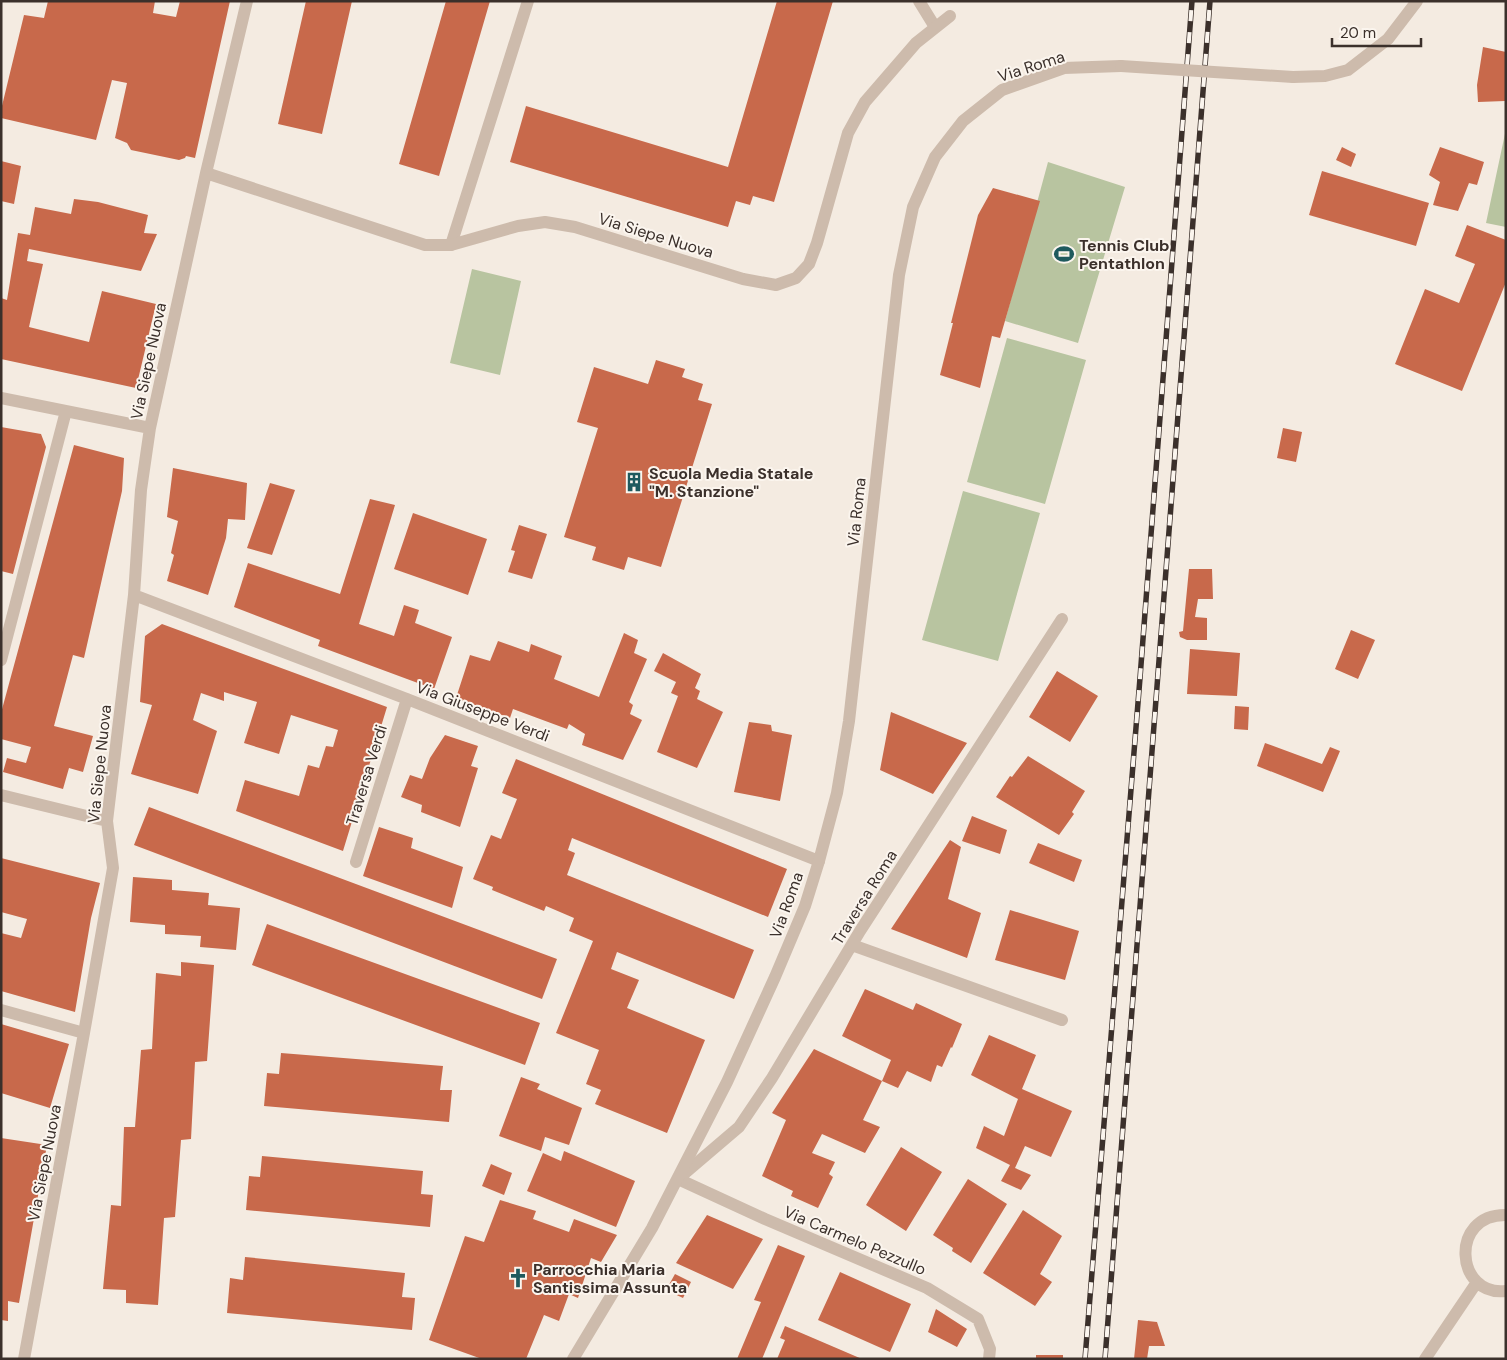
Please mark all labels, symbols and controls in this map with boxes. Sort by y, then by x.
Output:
scale bar [1332,15,1421,47]
text: 20 m [1340,23,1376,43]
street label: Via Roma [995,46,1067,87]
street label: Via Siepe Nuova [596,208,716,263]
place label: Tennis Club Pentathlon [1079,235,1170,274]
sports icon: Tennis Club Pentathlon [1053,243,1075,265]
street label: Via Siepe Nuova [126,301,171,422]
place label: Scuola Media Statale "M. Stanzione" [649,463,813,502]
building icon: Scuola Media Statale "M. Stanzione" [623,471,645,493]
street label: Via Roma [842,477,871,547]
street label: Via Giuseppe Verdi [413,676,553,747]
street label: Via Siepe Nuova [83,704,116,824]
street label: Traversa Verdi [341,722,392,828]
street label: Traversa Roma [827,846,902,949]
street label: Via Roma [765,869,808,941]
street label: Via Siepe Nuova [23,1103,66,1224]
street label: Via Carmelo Pezzullo [780,1201,929,1280]
place label: Parrocchia Maria Santissima Assunta [533,1259,687,1298]
church icon: Parrocchia Maria Santissima Assunta [507,1267,529,1289]

